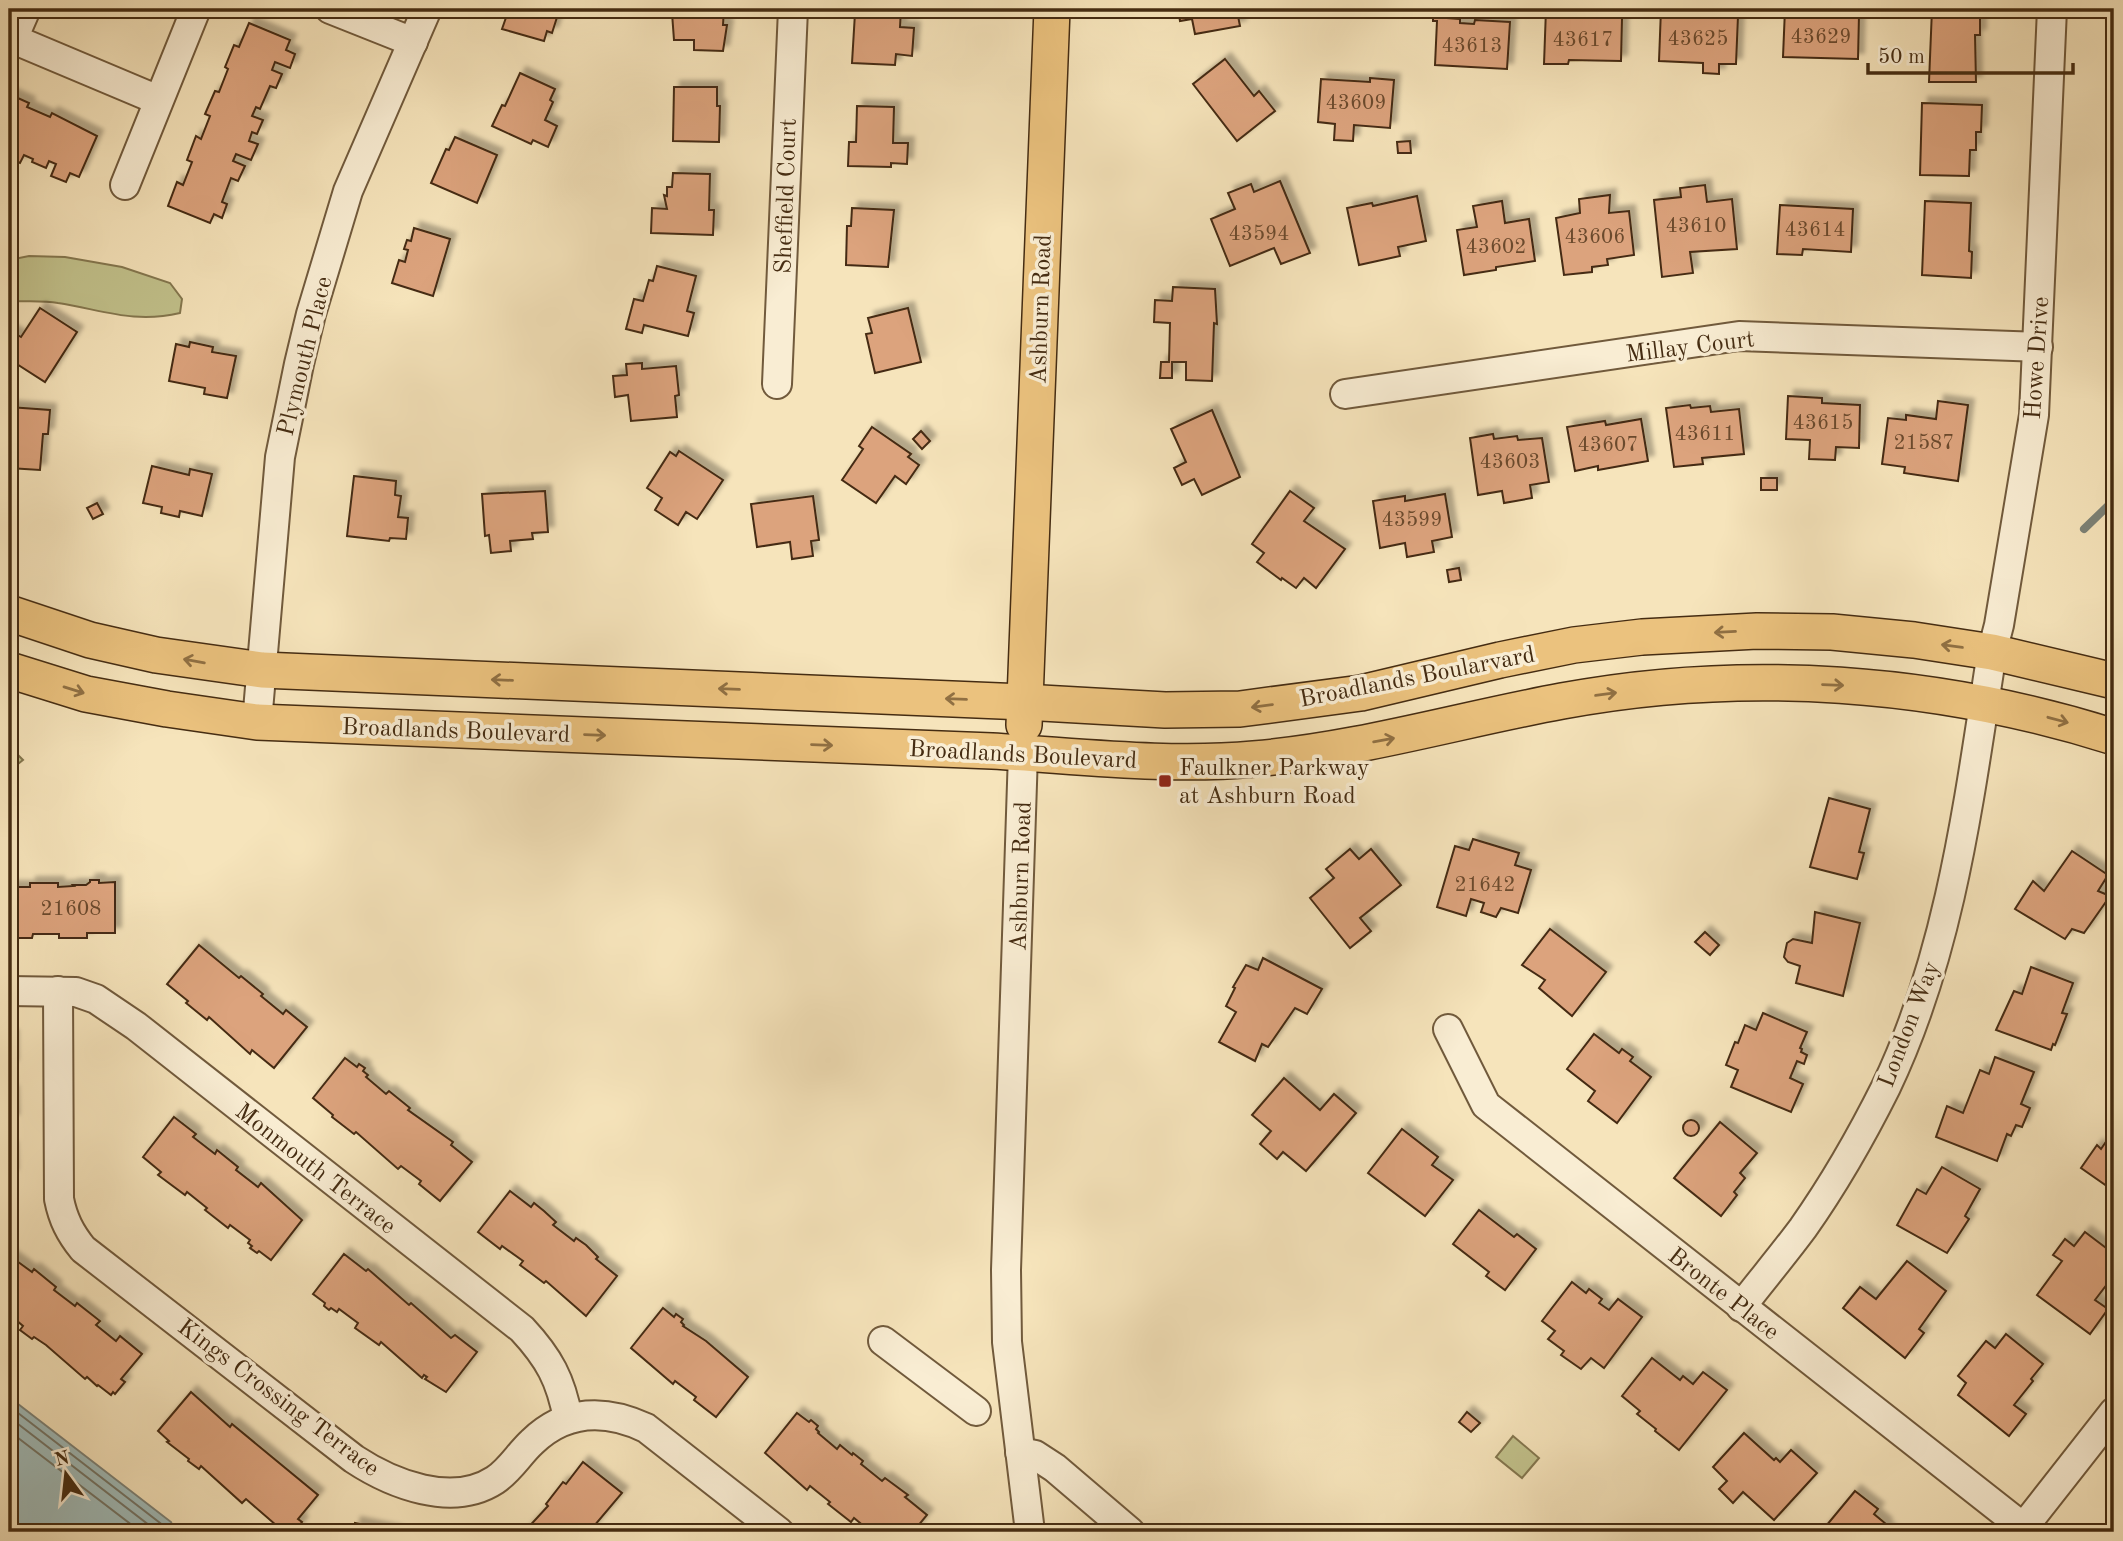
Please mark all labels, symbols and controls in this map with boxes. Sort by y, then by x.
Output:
house number: 43629 [1791,27,1851,48]
house number: 43625 [1668,29,1728,50]
house number: 43617 [1553,30,1613,51]
scale bar [1868,32,2072,76]
house number: 43613 [1442,36,1502,57]
text: 50 m [1878,47,1925,68]
house number: 43609 [1326,93,1386,114]
street label: Sheffield Court [772,118,802,274]
house number: 43610 [1666,216,1726,237]
house number: 43614 [1785,220,1845,241]
house number: 43594 [1229,224,1289,245]
house number: 43606 [1565,227,1625,248]
street label: Ashburn Road [1027,234,1057,384]
house number: 43602 [1466,237,1526,258]
street label: Plymouth Place [275,274,337,439]
street label: Howe Drive [2022,296,2054,420]
street label: Millay Court [1625,328,1756,368]
house number: 43615 [1793,413,1853,434]
house number: 43611 [1675,424,1735,445]
house number: 21587 [1894,433,1954,454]
house number: 43607 [1578,435,1638,456]
house number: 43603 [1480,452,1540,473]
house number: 43599 [1382,510,1442,531]
one-way arrow [1715,626,1737,639]
one-way arrow [1941,639,1964,652]
street label: Broadlands Boularvard [1298,643,1537,713]
one-way arrow [183,654,206,667]
one-way arrow [490,673,513,686]
one-way arrow [1822,678,1845,691]
one-way arrow [718,683,741,696]
one-way arrow [63,684,85,697]
one-way arrow [1595,687,1617,700]
one-way arrow [945,692,968,705]
one-way arrow [1251,700,1274,713]
one-way arrow [2046,715,2068,728]
street label: Broadlands Boulevard [341,716,571,748]
one-way arrow [583,729,606,742]
one-way arrow [1372,733,1395,746]
one-way arrow [810,738,833,751]
street label: Broadlands Boulevard [908,738,1138,774]
place label: Faulkner Parkway at Ashburn Road [1179,757,1370,809]
marker: Faulkner Parkway at Ashburn Road [1157,773,1173,789]
street label: Ashburn Road [1007,801,1037,951]
house number: 21642 [1455,875,1515,896]
house number: 21608 [41,899,101,920]
street label: London Way [1875,958,1945,1091]
street label: Monmouth Terrace [230,1100,400,1240]
street label: Bronte Place [1663,1244,1783,1345]
street label: Kings Crossing Terrace [173,1315,383,1482]
north arrow [32,1440,102,1510]
text: N [53,1449,72,1471]

